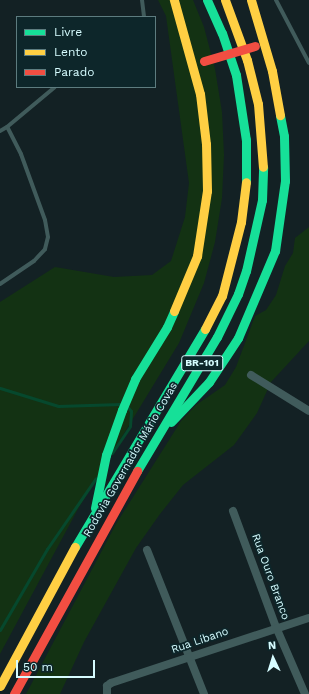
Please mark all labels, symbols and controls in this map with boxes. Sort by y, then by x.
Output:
legend [16,16,156,88]
text: Livre [54,25,82,39]
text: Lento [54,45,88,59]
text: Parado [54,65,94,79]
road number: BR-101 [181,355,223,371]
street label: Rodovia Governador Mário Covas [81,380,181,540]
street label: Rua Ouro Branco [248,532,292,622]
street label: Rua Líbano [169,625,231,657]
north arrow [253,638,293,678]
text: N [268,639,277,652]
scale bar [18,652,97,678]
text: 50 m [23,660,53,674]

